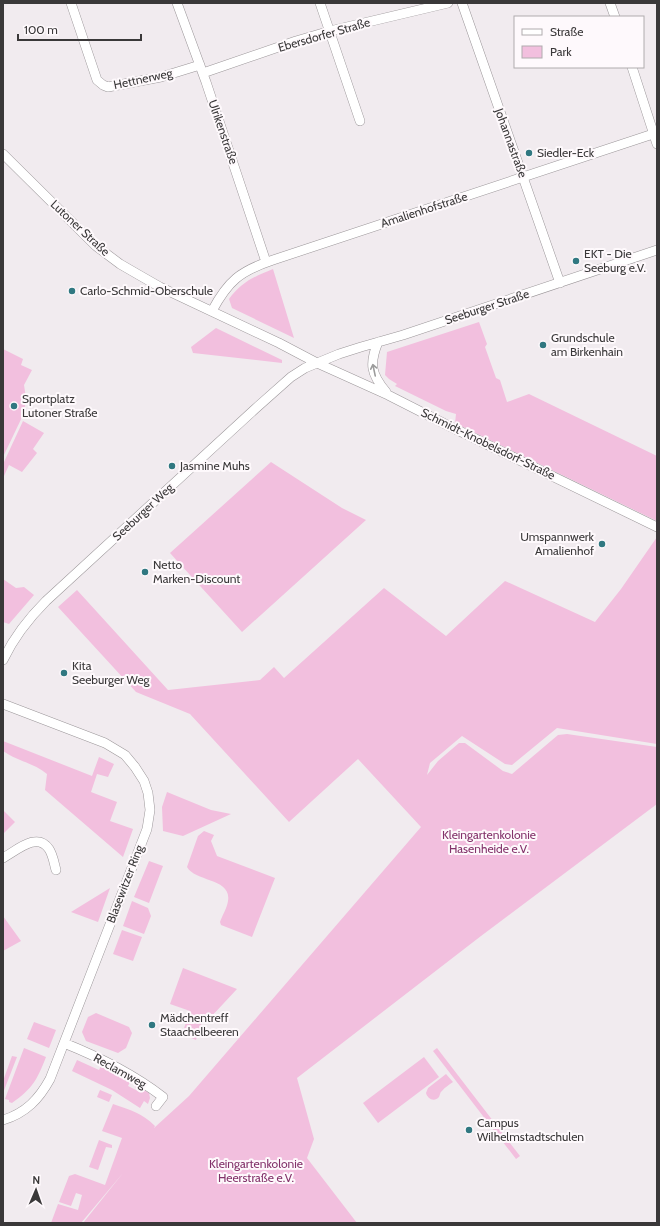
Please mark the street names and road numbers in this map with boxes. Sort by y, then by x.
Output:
street label: Ebersdorfer Straße [276,14,372,55]
street label: Hettnerweg [112,65,175,92]
street label: Ulrikenstraße [205,98,241,166]
street label: Johannastraße [492,105,531,179]
street label: Amalienhofstraße [379,188,469,231]
street label: Lutoner Straße [48,196,113,259]
street label: Seeburger Straße [443,286,531,327]
street label: Schmidt-Knobelsdorf-Straße [419,404,558,483]
street label: Seeburger Weg [109,479,177,544]
street label: Blasewitzer Ring [103,842,147,925]
street label: Reclamweg [91,1050,150,1092]

